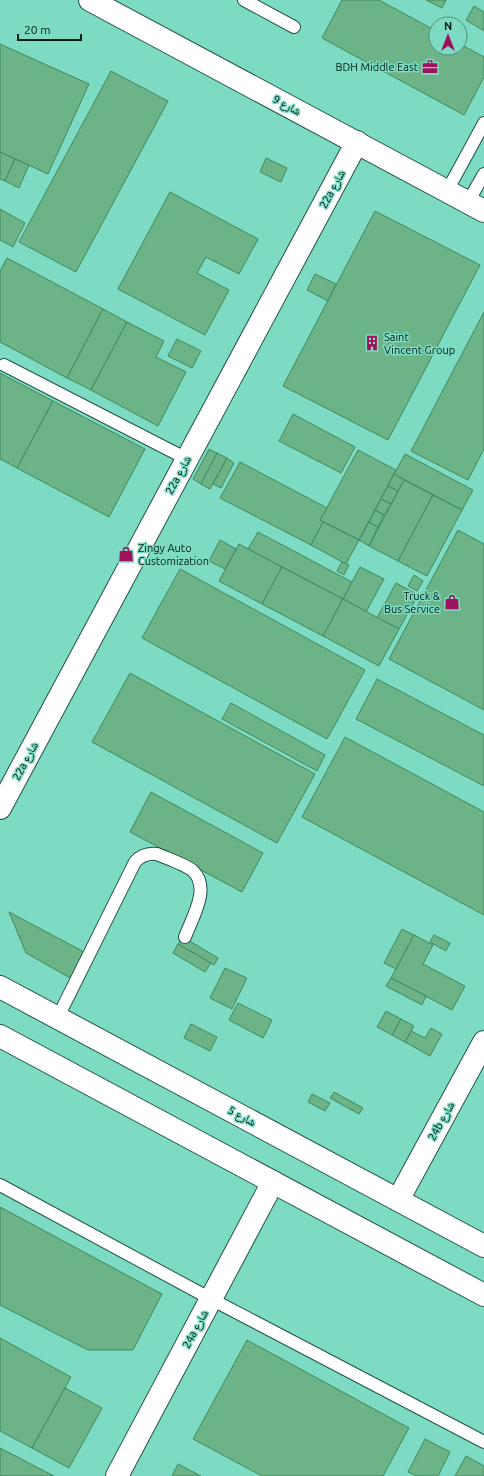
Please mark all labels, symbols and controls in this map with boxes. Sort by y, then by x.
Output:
scale bar [18,16,81,42]
north arrow [428,16,468,56]
text: N [444,20,452,32]
text: 20 m [24,23,51,36]
office icon: BDH Middle East [421,58,439,76]
place label: BDH Middle East [336,61,419,73]
street label: شارع 9 [271,93,303,118]
street label: 22a شارع [317,168,348,211]
place label: Saint Vincent Group [384,331,455,356]
building icon: Saint Vincent Group [363,334,381,352]
street label: 22a شارع [163,454,194,497]
place label: Zingy Auto Customization [138,542,209,567]
shop icon: Zingy Auto Customization [117,545,135,563]
place label: Truck & Bus Service [384,590,441,615]
shop icon: Truck & Bus Service [443,593,461,611]
street label: 22a شارع [10,740,41,783]
street label: 24b شارع [425,1100,457,1143]
street label: شارع 5 [226,1104,258,1129]
street label: 24a شارع [180,1308,211,1351]

